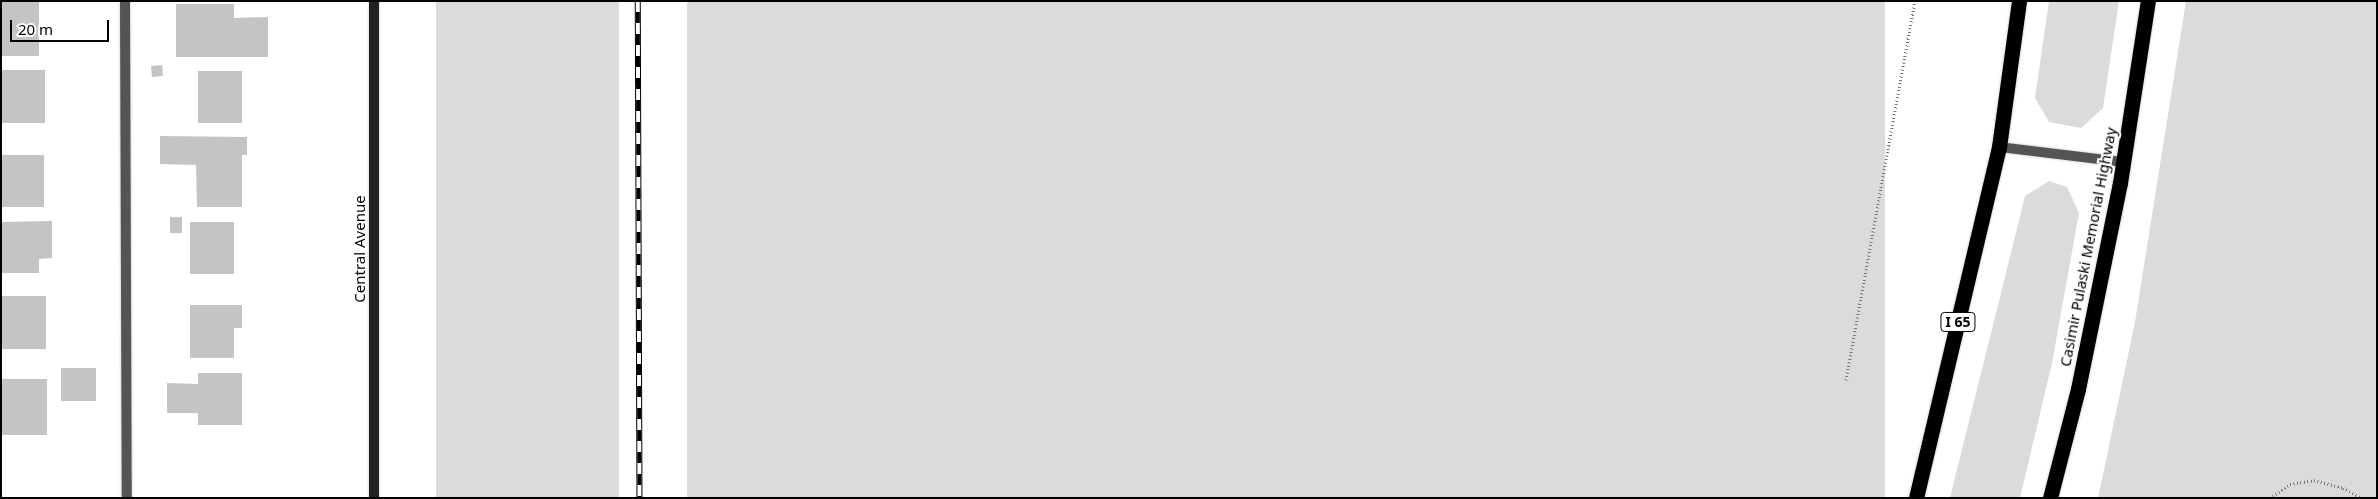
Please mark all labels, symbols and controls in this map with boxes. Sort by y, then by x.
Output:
scale bar [12,10,111,42]
text: 20 m [18,19,53,39]
street label: Casimir Pulaski Memorial Highway [2056,126,2120,368]
street label: Central Avenue [351,195,369,303]
road number: I 65 [1939,311,1977,334]

